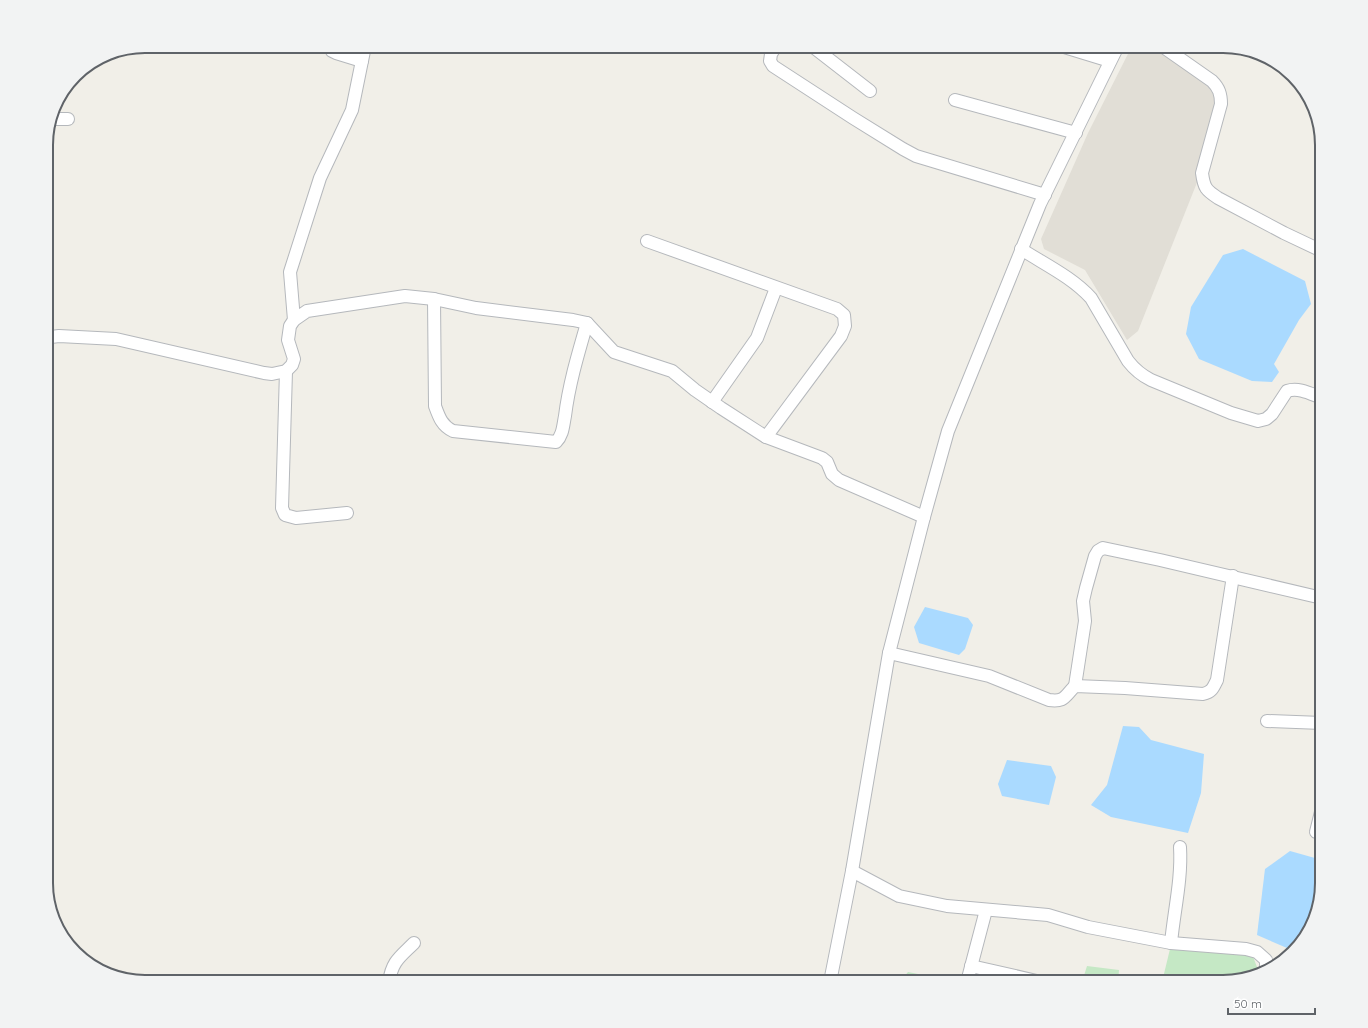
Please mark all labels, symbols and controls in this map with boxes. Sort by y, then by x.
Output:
scale bar [1228,990,1315,1016]
text: 50 m [1234,996,1262,1011]

